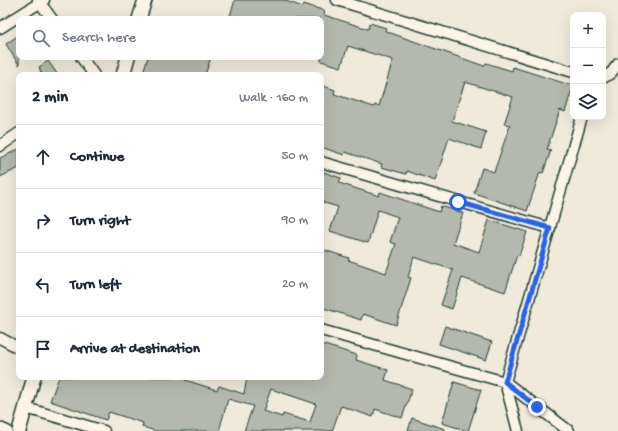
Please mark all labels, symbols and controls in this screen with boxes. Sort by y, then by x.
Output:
map controls [570,12,606,120]
button: + [570,12,606,48]
search box [16,16,324,60]
icon: search [30,27,52,49]
text: Search here [62,29,136,47]
button: − [570,48,606,84]
button: layers [570,84,606,120]
text: 2 min [32,88,68,108]
text: Walk · 160 m [239,91,308,106]
icon: ahead [32,146,54,168]
text: Continue [70,148,124,166]
text: 50 m [281,149,308,164]
route start [449,193,467,211]
icon: right [32,210,54,232]
text: Turn right [70,212,130,230]
text: 90 m [282,213,308,228]
icon: left [32,274,54,296]
text: Turn left [70,276,121,294]
text: 20 m [282,277,308,292]
icon: arrive [32,338,54,360]
text: Arrive at destination [70,340,200,358]
route end [528,398,546,416]

